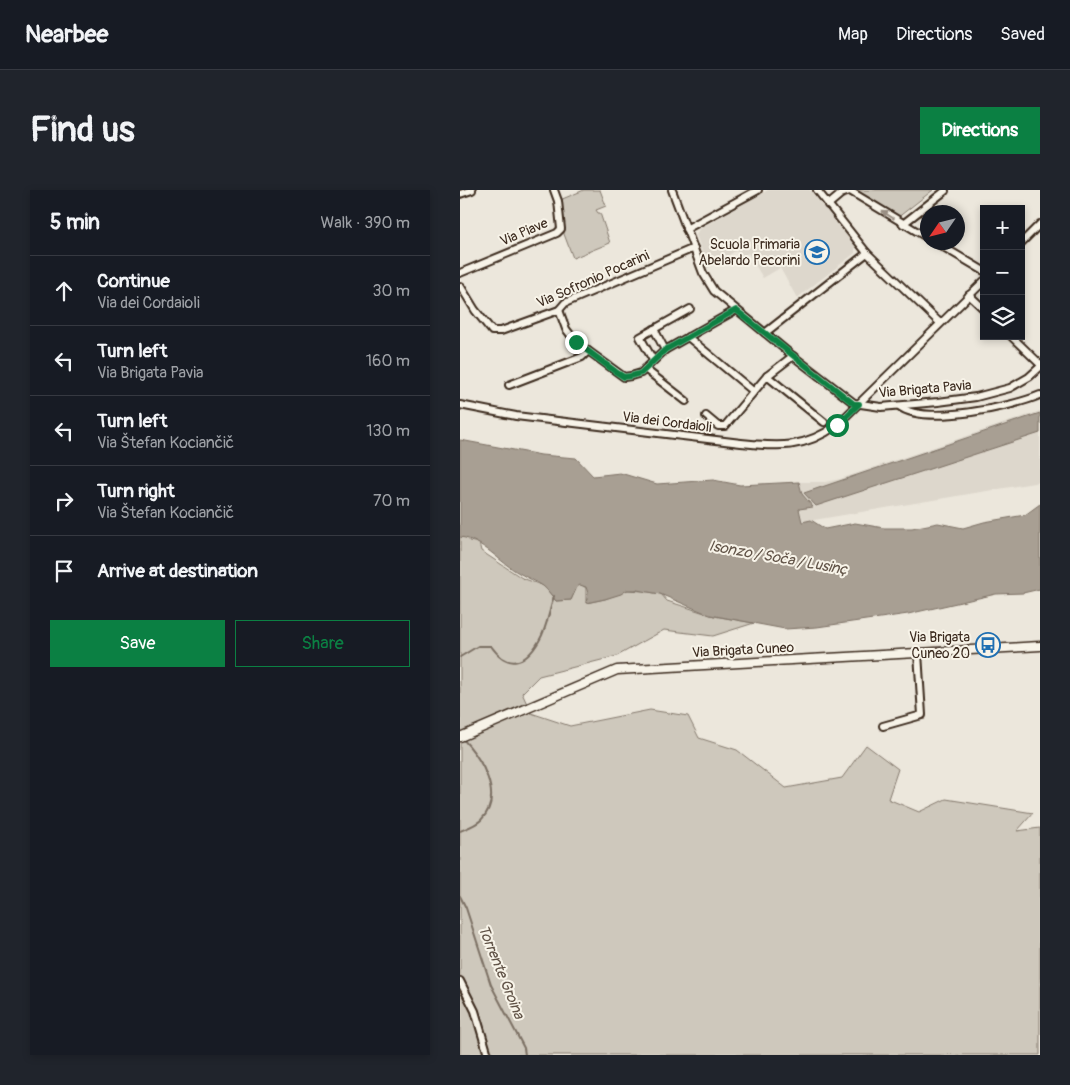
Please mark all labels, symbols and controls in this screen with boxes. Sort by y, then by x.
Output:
text: Nearbee [25,20,108,49]
text: Map [838,23,868,46]
text: Directions [896,23,972,46]
text: Saved [1000,23,1045,46]
button: Directions [920,107,1040,154]
text: Find us [30,108,135,152]
north arrow [920,205,965,250]
map controls [980,205,1025,340]
button: + [980,205,1025,250]
text: 5 min [50,209,100,236]
one-way arrow [882,210,895,220]
text: Walk · 390 m [321,213,410,233]
street label: Via Piave [498,214,551,250]
place label: Scuola Primaria Abelardo Pecorini [698,236,800,269]
school or university icon: Scuola Primaria Abelardo Pecorini [804,239,830,265]
street label: Via Sofronio Pocarini [534,246,652,311]
button: − [980,250,1025,295]
text: Continue [97,269,170,293]
icon: ahead [50,277,78,305]
text: 30 m [372,281,410,301]
text: Via dei Cordaioli [97,293,200,313]
button: layers [980,295,1025,340]
route end [565,331,588,354]
text: Turn left [97,339,167,363]
icon: left [50,347,78,375]
text: 160 m [366,351,410,371]
text: Via Brigata Pavia [97,363,203,383]
street label: Via Brigata Pavia [878,376,972,402]
street label: Via dei Cordaioli [621,408,713,436]
text: Turn left [97,409,167,433]
route start [826,414,849,437]
icon: left [50,417,78,445]
text: 130 m [366,421,410,441]
text: Via Štefan Kociančič [97,433,234,453]
text: Turn right [97,479,175,503]
icon: right [50,487,78,515]
text: 70 m [373,491,410,511]
text: Via Štefan Kociančič [97,503,234,523]
water label: Isonzo / Soča / Lusinç [707,536,850,580]
icon: arrive [50,557,78,585]
text: Arrive at destination [97,559,258,583]
button: Save [50,620,225,667]
button: Share [235,620,410,667]
place label: Via Brigata Cuneo 20 [909,629,970,662]
bus stop icon: Via Brigata Cuneo 20 [975,632,1001,658]
street label: Via Brigata Cuneo [692,639,795,661]
water label: Torrente Groina [474,922,529,1023]

